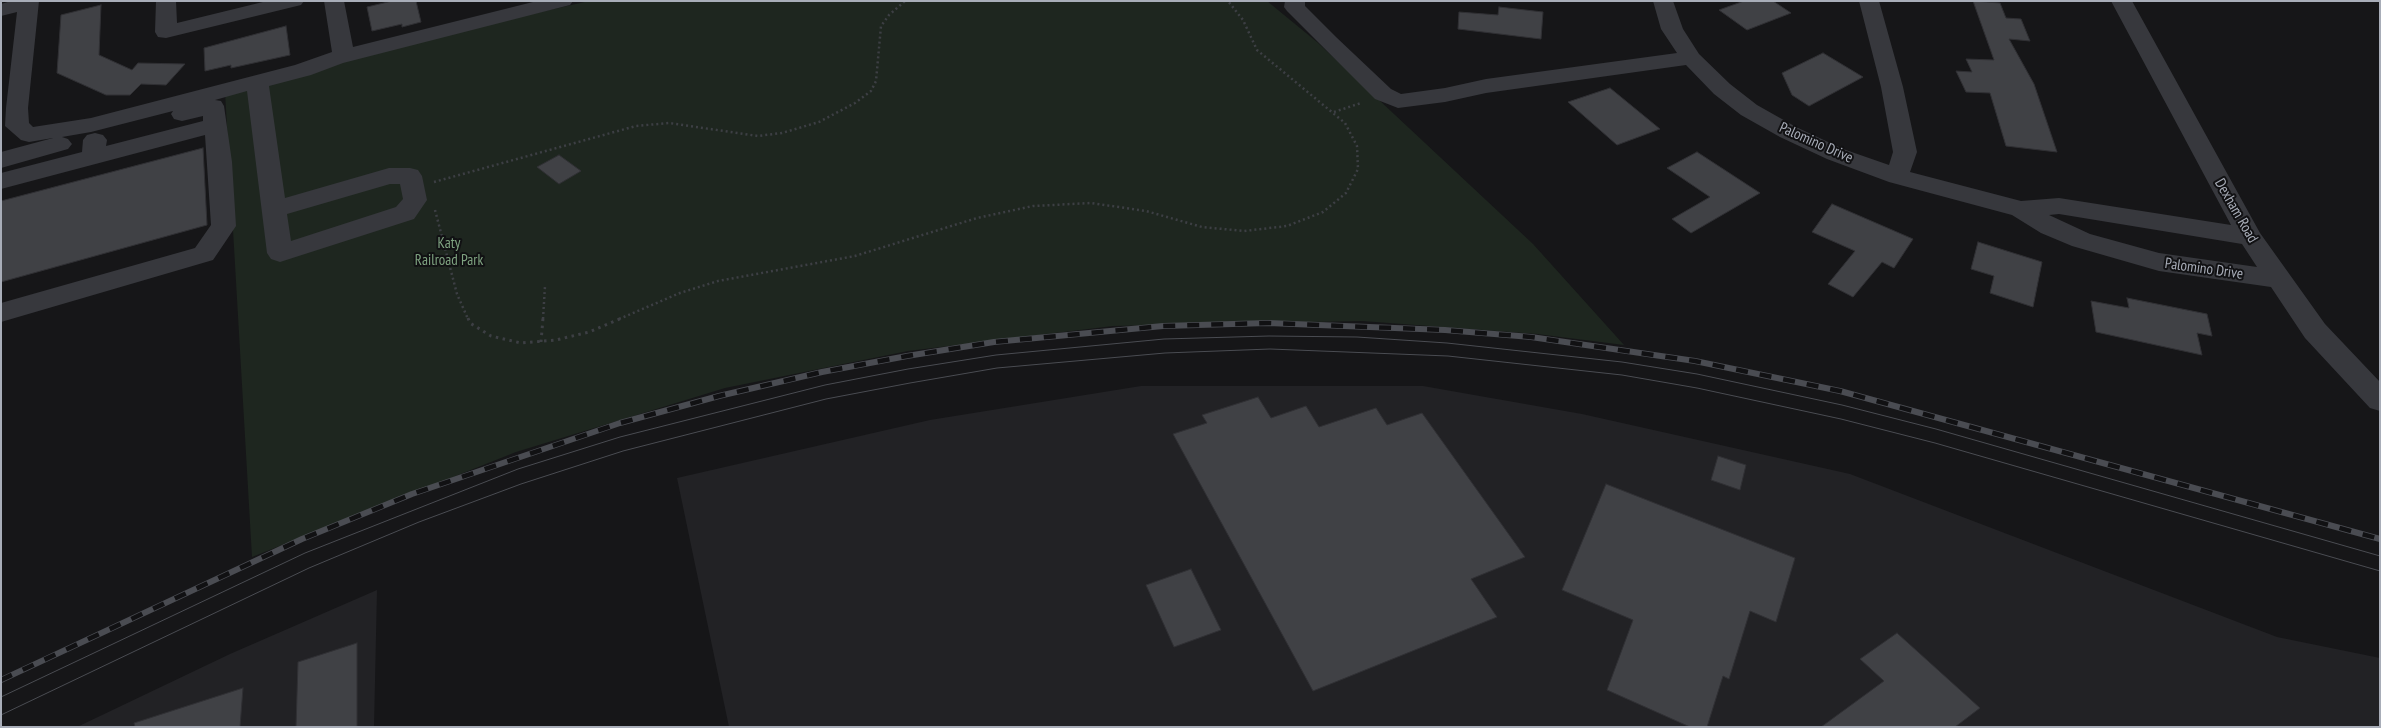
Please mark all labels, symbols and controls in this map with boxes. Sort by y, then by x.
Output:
street label: Palomino Drive [1776,119,1856,167]
street label: Dexham Road [2210,176,2262,246]
park label: Katy Railroad Park [415,235,483,270]
street label: Palomino Drive [2164,255,2244,283]

